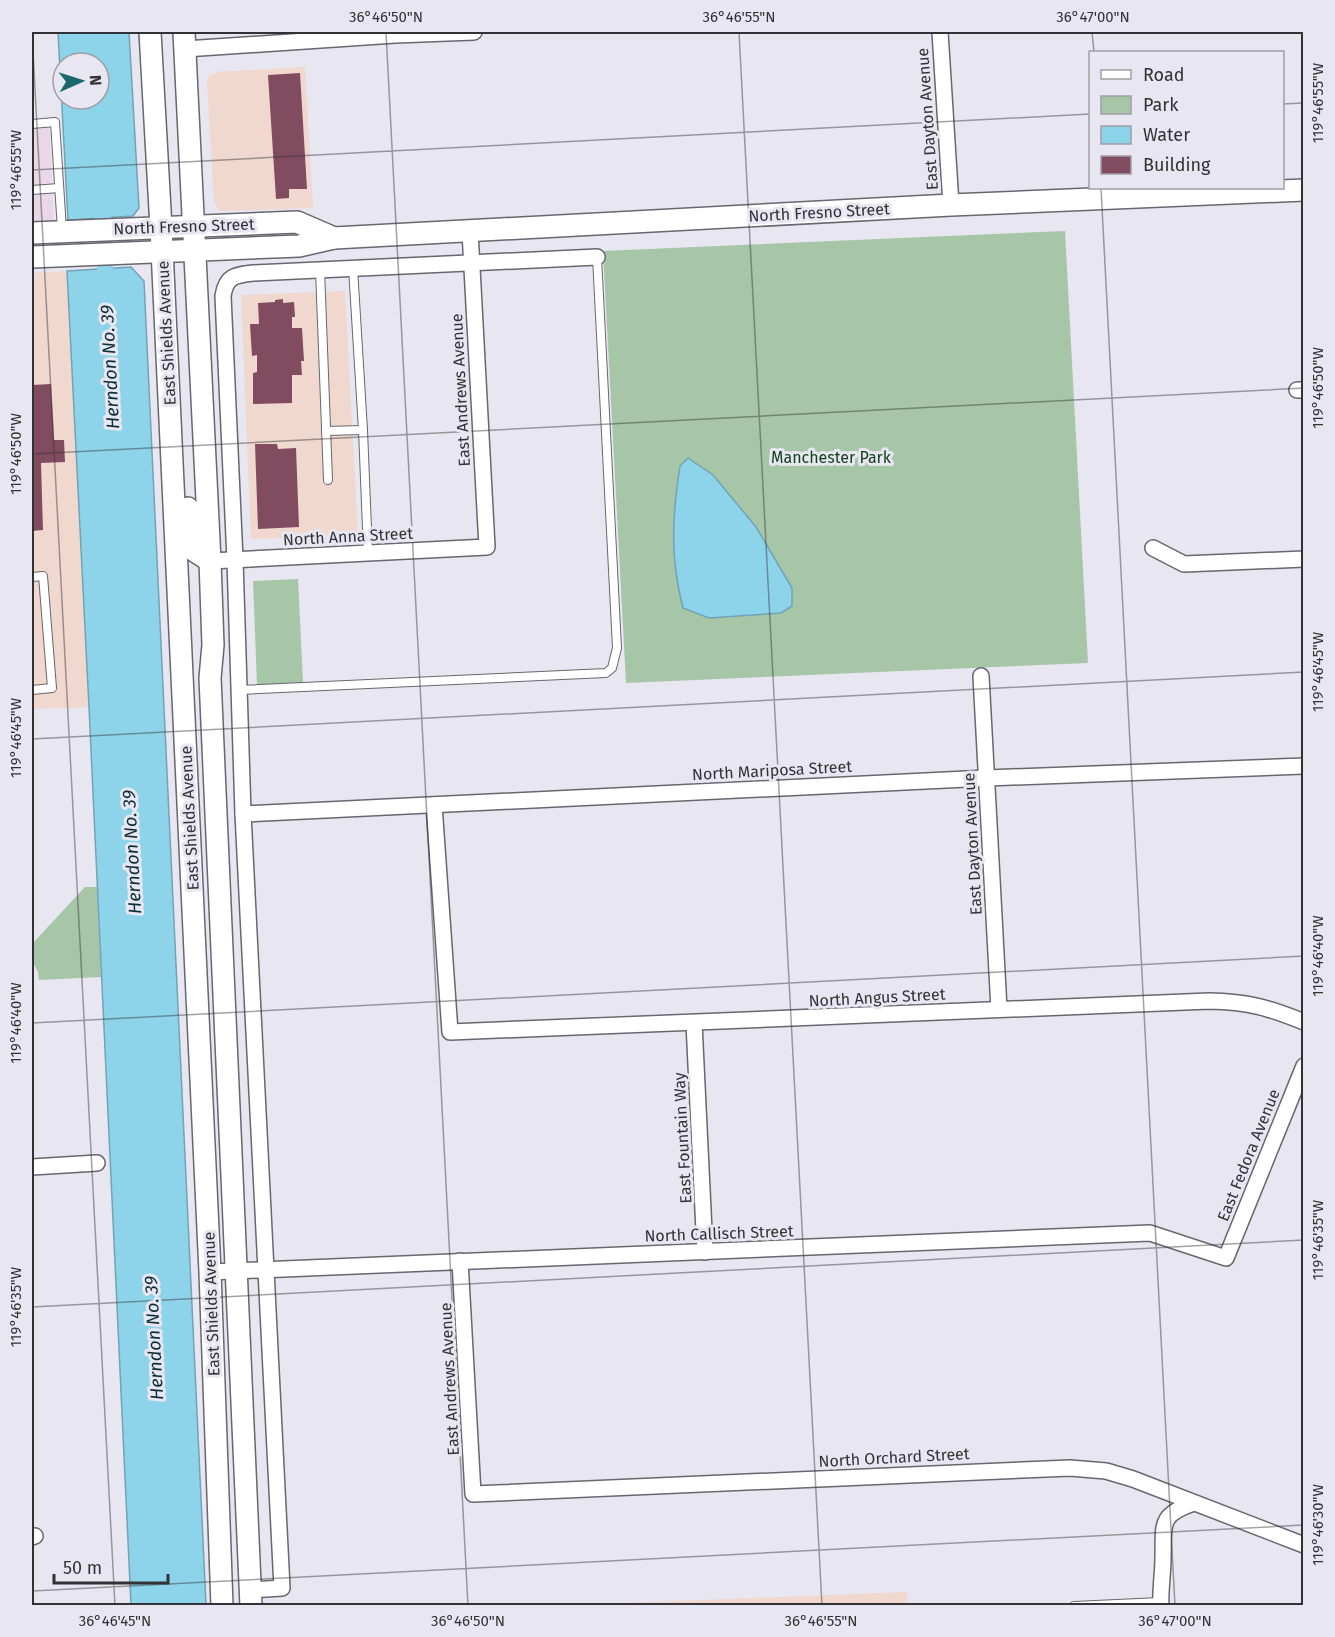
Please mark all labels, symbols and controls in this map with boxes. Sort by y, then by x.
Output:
text: 36°46'50"N [349,8,423,26]
text: 36°46'55"N [703,8,775,26]
text: 36°47'00"N [1056,8,1130,26]
street label: East Dayton Avenue [913,47,942,191]
north arrow [51,51,111,111]
legend [1089,51,1284,189]
text: 119°46'55"W [1309,62,1327,143]
text: Road [1143,64,1185,86]
text: N [86,74,105,86]
text: Park [1143,94,1179,116]
text: Water [1143,124,1190,146]
text: 119°46'55"W [7,129,25,210]
text: Building [1143,154,1211,176]
street label: North Fresno Street [748,199,890,226]
street label: North Fresno Street [113,215,255,238]
street label: East Shields Avenue [153,260,180,406]
water label: Herndon No. 39 [96,304,124,430]
street label: East Andrews Avenue [447,313,474,467]
text: 119°46'50"W [1309,347,1327,429]
text: 119°46'50"W [7,413,25,495]
park label: Manchester Park [771,448,892,467]
street label: North Anna Street [283,524,414,549]
text: 119°46'45"W [1309,631,1327,712]
text: 119°46'45"W [7,697,25,778]
street label: East Shields Avenue [176,745,203,891]
street label: North Mariposa Street [692,757,853,784]
street label: East Dayton Avenue [959,772,986,916]
water label: Herndon No. 39 [118,789,146,915]
text: 119°46'40"W [1309,915,1327,997]
text: 119°46'40"W [7,982,25,1064]
street label: North Angus Street [808,984,946,1011]
street label: East Fountain Way [670,1072,695,1204]
street label: East Fedora Avenue [1213,1086,1284,1224]
text: 119°46'35"W [1309,1199,1327,1280]
street label: North Callisch Street [644,1221,794,1246]
street label: East Shields Avenue [199,1231,224,1377]
text: 119°46'35"W [7,1266,25,1347]
water label: Herndon No. 39 [140,1275,168,1401]
street label: East Andrews Avenue [436,1302,463,1456]
street label: North Orchard Street [818,1444,970,1471]
text: 119°46'30"W [1309,1484,1327,1566]
scale bar [54,1547,168,1585]
text: 50 m [63,1557,102,1579]
text: 36°46'45"N [79,1612,151,1630]
text: 36°46'50"N [431,1612,505,1630]
text: 36°46'55"N [785,1612,857,1630]
text: 36°47'00"N [1138,1612,1212,1630]

